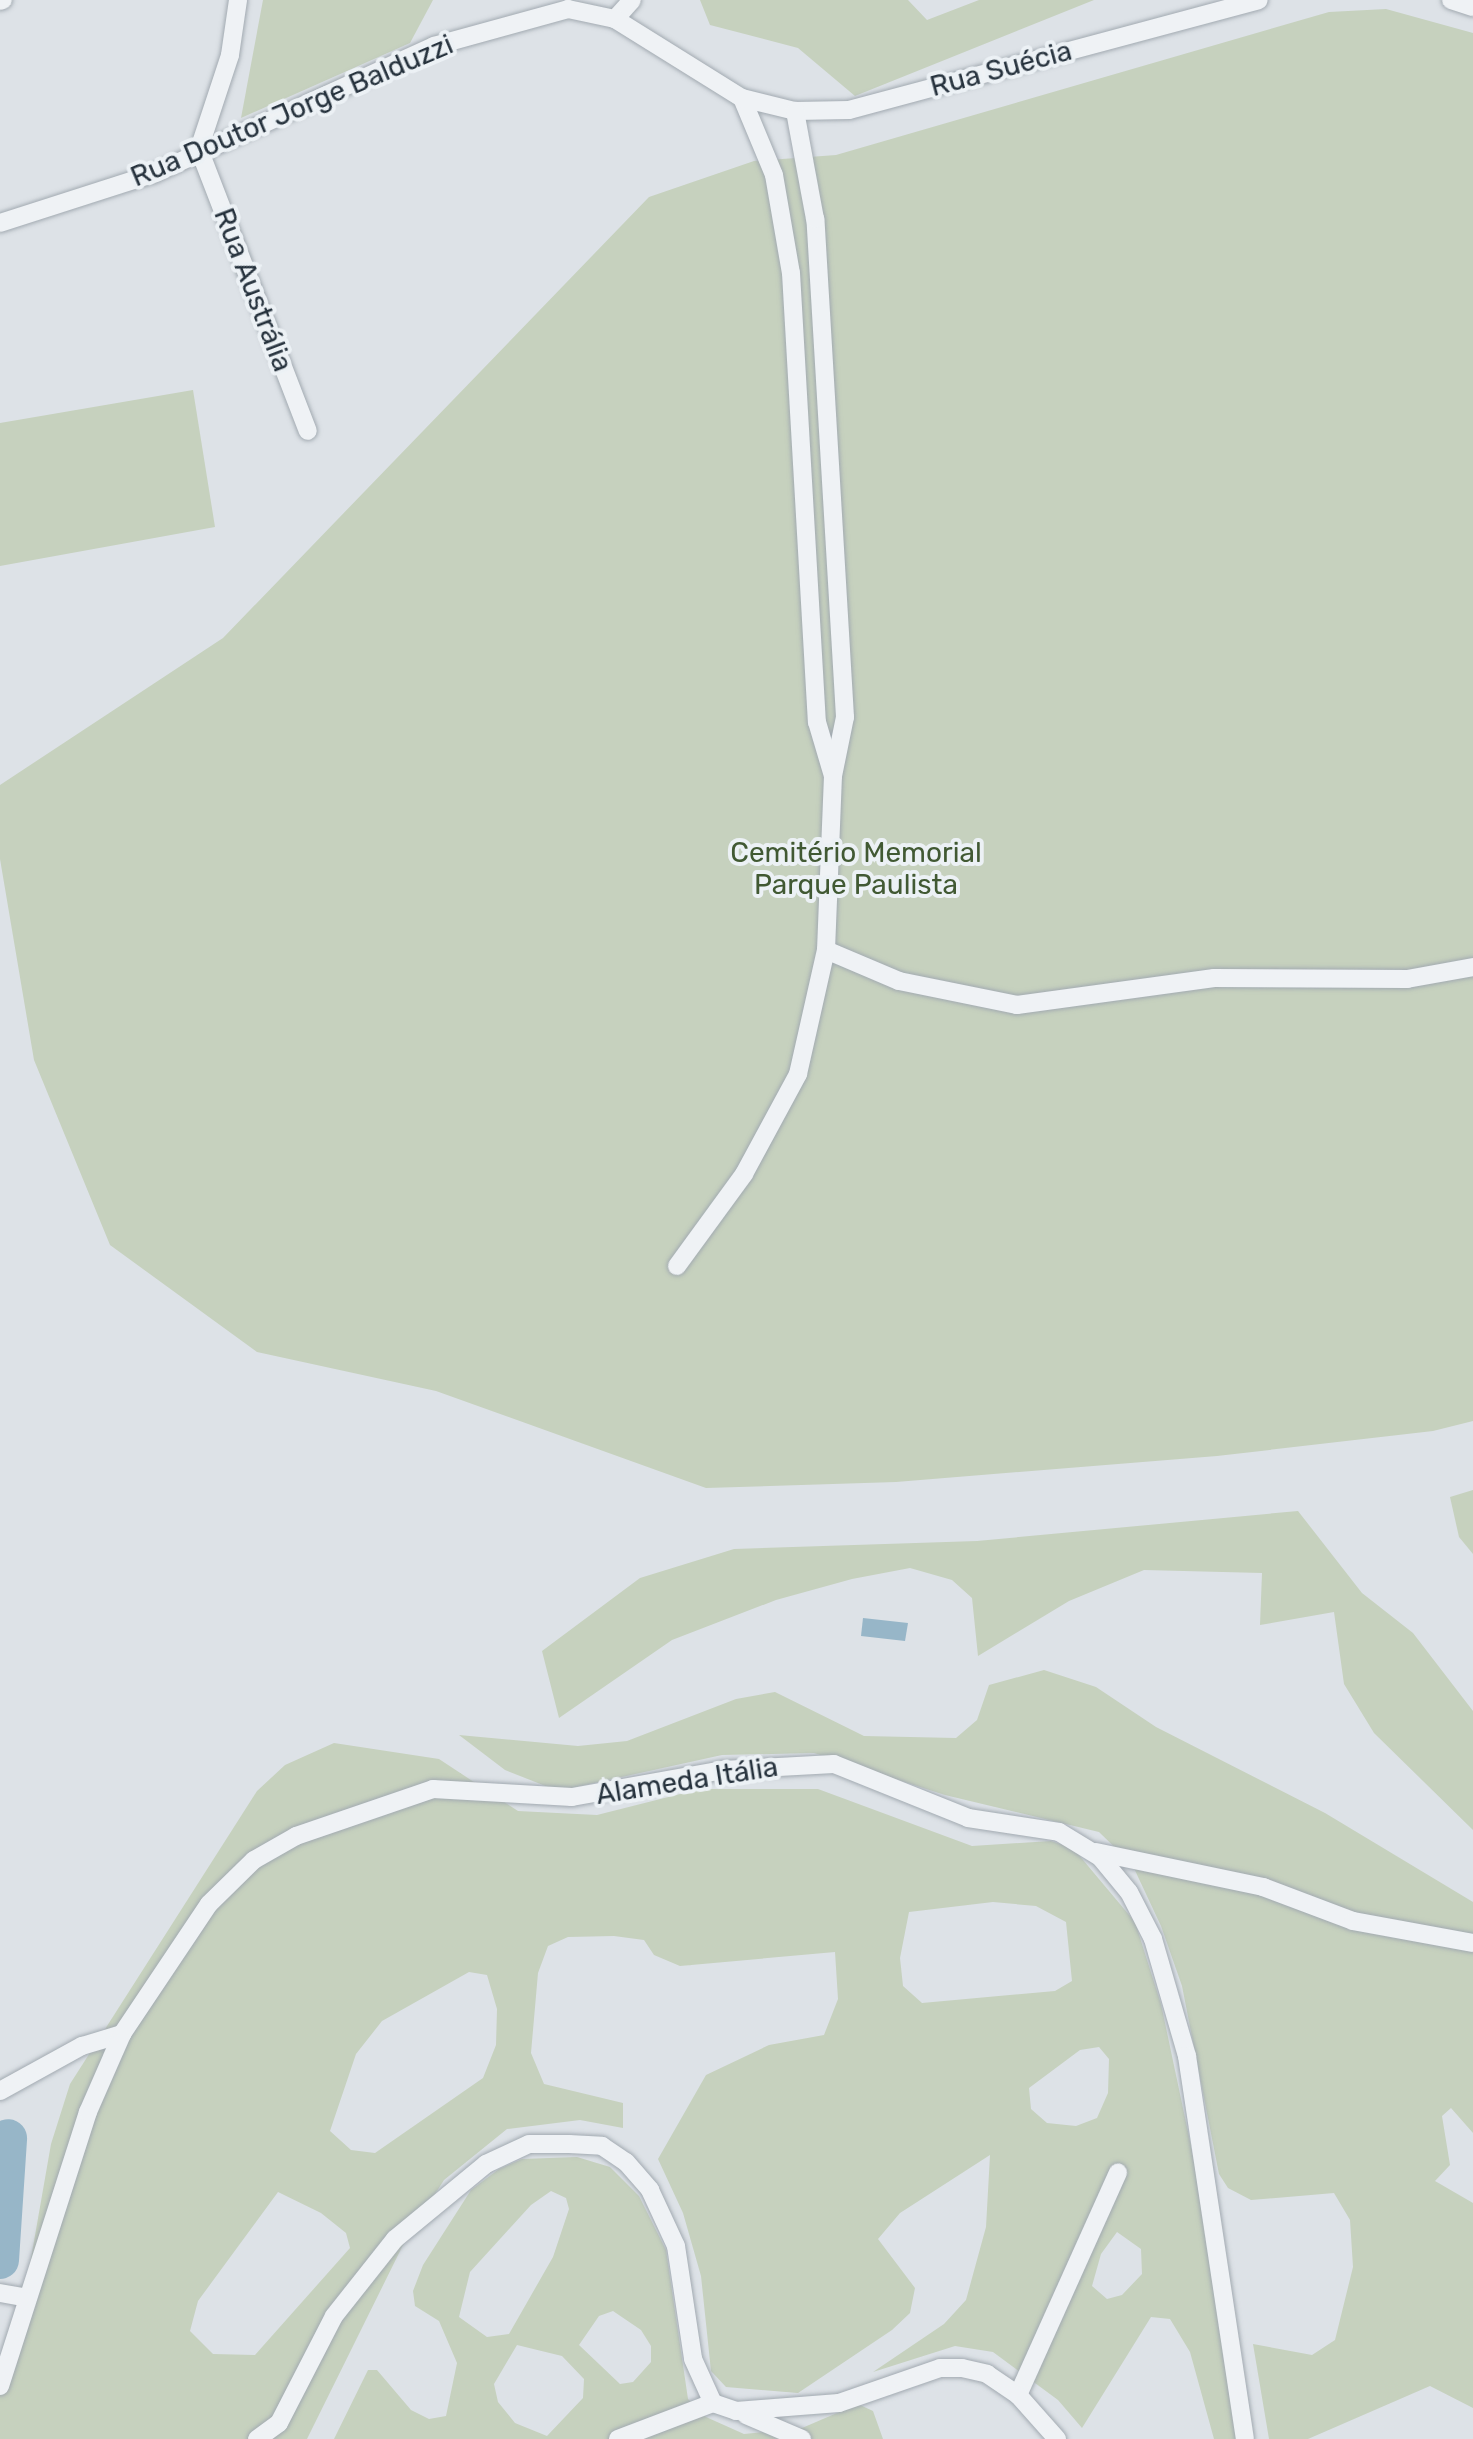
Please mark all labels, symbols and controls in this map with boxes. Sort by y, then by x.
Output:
street label: Rua Doutor Jorge Balduzzi [126,28,458,194]
street label: Rua Suécia [927,34,1075,104]
street label: Rua Austrália [206,203,300,377]
park label: Cemitério Memorial Parque Paulista [730,836,982,902]
street label: Alameda Itália [594,1750,780,1812]

